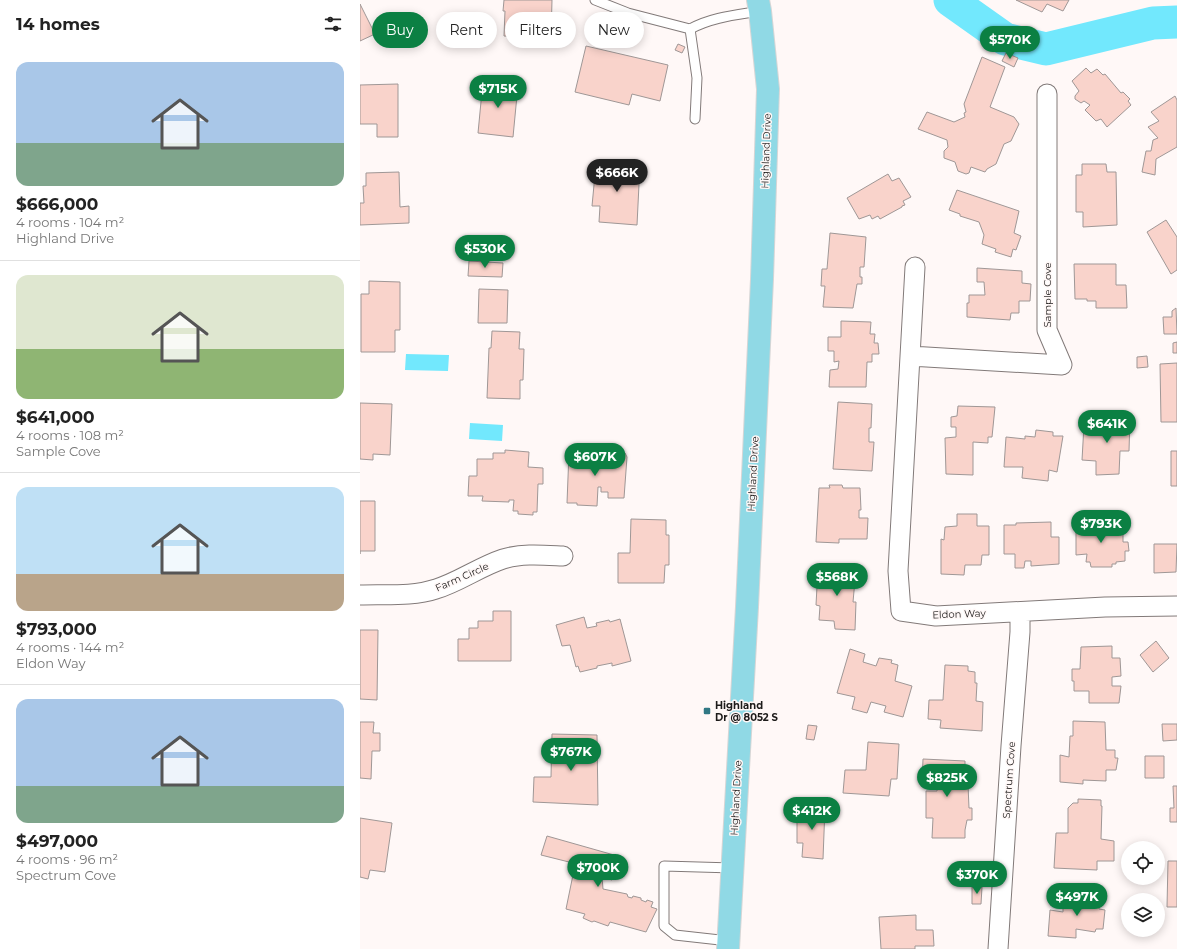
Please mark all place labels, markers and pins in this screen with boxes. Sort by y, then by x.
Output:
pin: $570K [982,26,1038,60]
pin: $715K [470,75,526,109]
pin: $666K [589,159,645,193]
pin: $530K [457,235,513,269]
pin: $641K [1079,410,1135,444]
pin: $607K [567,443,623,477]
pin: $793K [1073,510,1129,544]
pin: $568K [809,563,865,597]
place label: Highland Dr @ 8052 S [715,699,779,724]
marker: Highland Dr @ 8052 S [702,706,712,716]
pin: $767K [543,738,599,772]
pin: $825K [919,764,975,798]
pin: $412K [784,797,840,831]
pin: $700K [570,854,626,888]
pin: $370K [949,861,1005,895]
pin: $497K [1049,883,1105,917]

